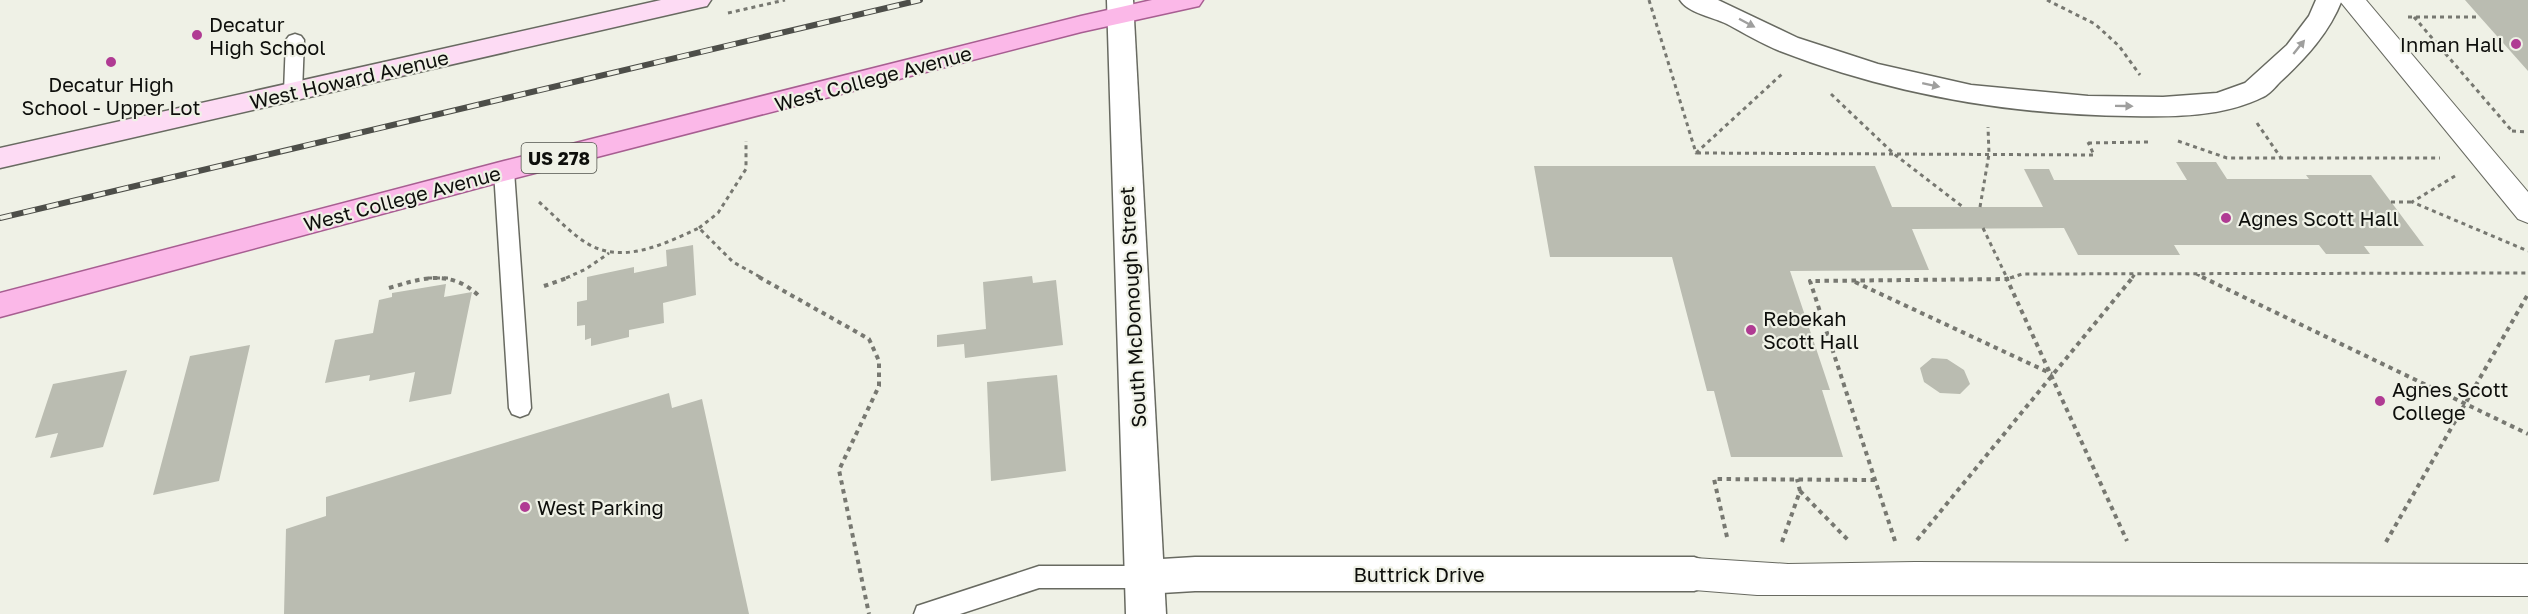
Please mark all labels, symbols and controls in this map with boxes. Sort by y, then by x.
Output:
place label: Decatur High School [209,12,326,59]
one-way arrow [1738,18,1755,28]
marker: Decatur High School [190,28,204,42]
place label: Inman Hall [2400,32,2504,56]
marker: Inman Hall [2509,37,2523,51]
one-way arrow [2293,39,2306,55]
street label: West College Avenue [772,40,974,116]
street label: West Howard Avenue [247,44,451,114]
marker: Decatur High School - Upper Lot [104,55,118,69]
place label: Decatur High School - Upper Lot [22,72,200,119]
one-way arrow [1921,81,1940,90]
one-way arrow [2115,101,2134,111]
road number: US 278 [522,143,596,173]
street label: West College Avenue [301,160,503,236]
street label: South McDonough Street [1114,186,1150,428]
place label: Agnes Scott Hall [2238,206,2399,230]
marker: Agnes Scott Hall [2219,211,2233,225]
place label: Rebekah Scott Hall [1763,306,1859,353]
marker: Rebekah Scott Hall [1744,323,1758,337]
place label: Agnes Scott College [2392,377,2509,424]
marker: Agnes Scott College [2373,394,2387,408]
place label: West Parking [537,495,664,519]
marker: West Parking [518,500,532,514]
street label: Buttrick Drive [1353,562,1485,586]

